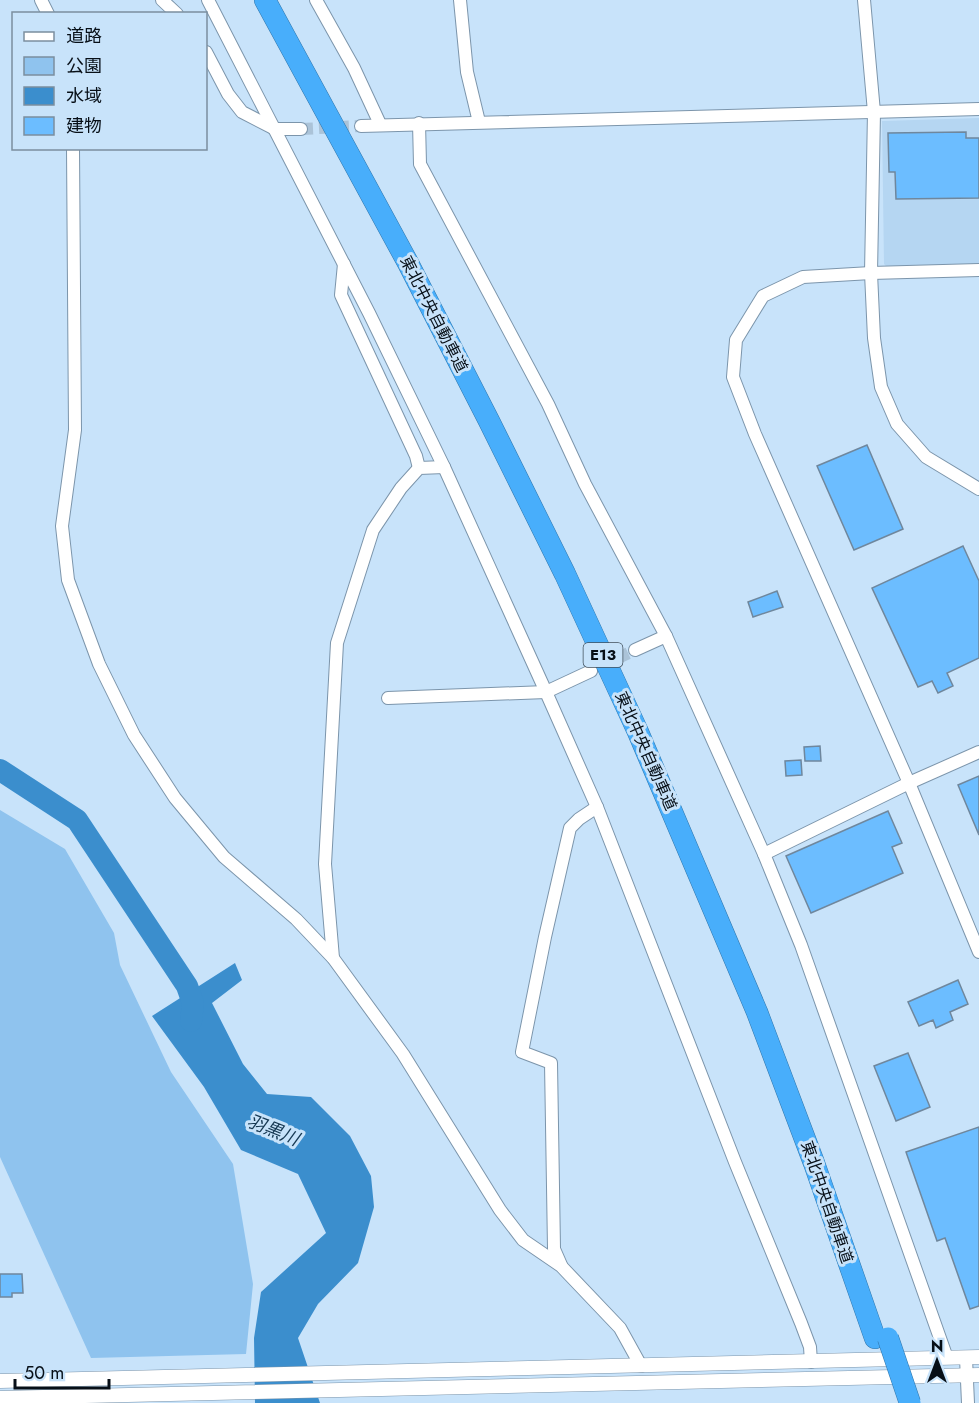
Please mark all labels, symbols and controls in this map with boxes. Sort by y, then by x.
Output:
legend [12,12,207,150]
text: 道路 [66,23,102,49]
text: 公園 [66,53,102,79]
text: 水域 [66,83,102,109]
text: 建物 [66,113,102,139]
street label: 東北中央自動車道 [395,252,473,376]
road number: E13 [584,643,622,667]
street label: 東北中央自動車道 [609,688,683,814]
water label: 羽黒川 [243,1108,305,1153]
street label: 東北中央自動車道 [795,1138,859,1266]
north arrow [907,1331,967,1391]
text: N [931,1335,943,1358]
scale bar [15,1352,110,1390]
text: 50 m [24,1360,64,1386]

